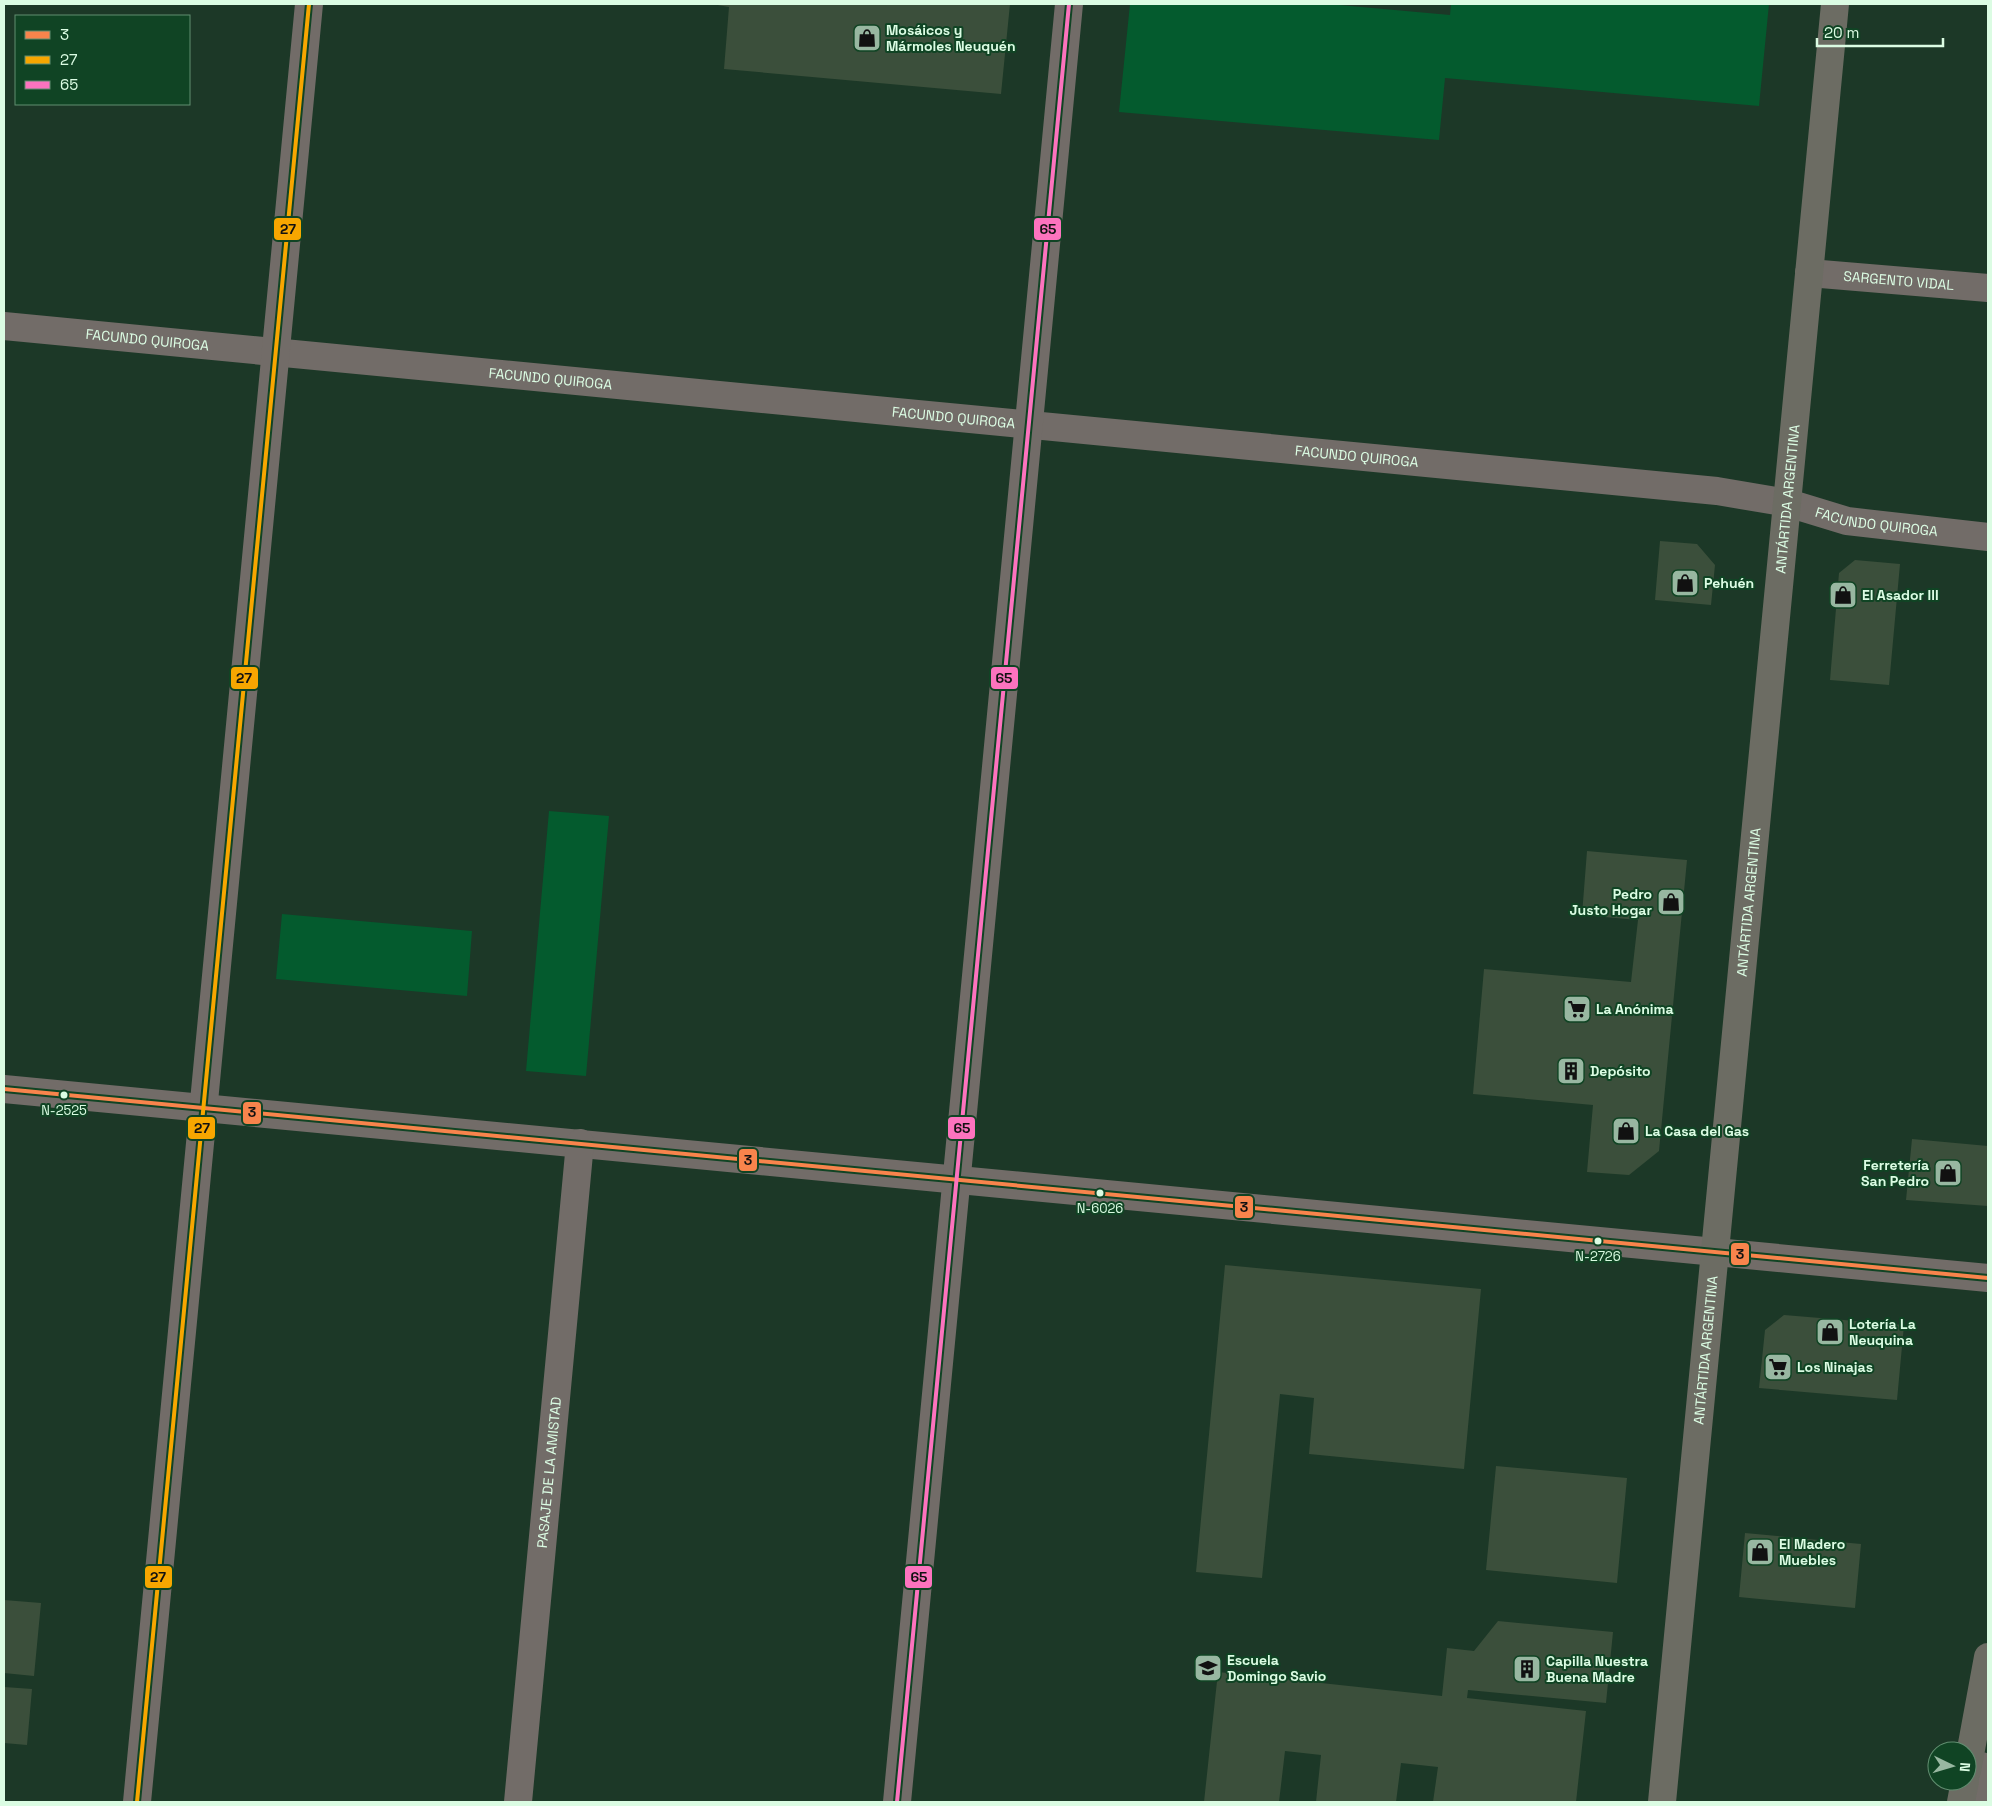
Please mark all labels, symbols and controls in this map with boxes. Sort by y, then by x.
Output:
legend [15,15,190,105]
scale bar [1817,15,1943,47]
place label: Mosáicos y Mármoles Neuquén [886,21,1016,55]
shop icon: Mosáicos y Mármoles Neuquén [852,23,882,53]
text: 20 m [1824,23,1859,42]
text: 3 [60,25,69,44]
text: 27 [60,50,77,69]
text: 65 [60,75,78,94]
line badge: 27 [273,217,302,241]
line badge: 65 [1033,217,1062,241]
text: 27 [280,220,296,238]
text: 65 [1039,220,1057,238]
street label: SARGENTO VIDAL [1843,267,1955,294]
street label: FACUNDO QUIROGA [85,325,210,355]
street label: FACUNDO QUIROGA [488,364,613,394]
street label: FACUNDO QUIROGA [891,403,1016,432]
street label: ANTÁRTIDA ARGENTINA [1771,424,1804,574]
street label: FACUNDO QUIROGA [1294,441,1419,471]
street label: FACUNDO QUIROGA [1813,503,1939,540]
shop icon: Pehuén [1670,568,1700,598]
place label: Pehuén [1704,574,1754,592]
shop icon: El Asador III [1828,580,1858,610]
place label: El Asador III [1862,586,1939,604]
line badge: 27 [230,666,259,690]
line badge: 65 [990,666,1019,690]
text: 27 [236,669,252,687]
text: 65 [995,669,1013,687]
street label: ANTÁRTIDA ARGENTINA [1732,827,1765,977]
place label: Pedro Justo Hogar [1570,885,1652,919]
shop icon: Pedro Justo Hogar [1656,887,1686,917]
supermarket icon: La Anónima [1562,994,1592,1024]
place label: La Anónima [1596,1000,1674,1018]
building icon: Depósito [1556,1056,1586,1086]
place label: Depósito [1590,1062,1651,1080]
marker: N-2525 [59,1090,69,1100]
line badge: 3 [242,1101,262,1125]
place label: N-2525 [41,1102,87,1119]
text: 3 [248,1103,256,1121]
line badge: 27 [187,1116,216,1140]
line badge: 65 [947,1116,976,1140]
shop icon: La Casa del Gas [1611,1116,1641,1146]
text: 27 [194,1119,210,1137]
text: 65 [953,1119,971,1137]
place label: La Casa del Gas [1645,1122,1749,1140]
line badge: 3 [738,1148,758,1172]
text: 3 [744,1151,752,1169]
place label: Ferretería San Pedro [1861,1156,1929,1190]
shop icon: Ferretería San Pedro [1933,1158,1963,1188]
marker: N-6026 [1095,1188,1105,1198]
line badge: 3 [1234,1195,1254,1219]
text: 3 [1240,1198,1248,1216]
place label: N-6026 [1077,1200,1123,1217]
marker: N-2726 [1593,1236,1603,1246]
line badge: 3 [1730,1242,1750,1266]
text: 3 [1736,1245,1744,1263]
place label: N-2726 [1575,1248,1621,1265]
street label: ANTÁRTIDA ARGENTINA [1689,1275,1722,1425]
place label: Lotería La Neuquina [1849,1315,1916,1349]
shop icon: Lotería La Neuquina [1815,1317,1845,1347]
supermarket icon: Los Ninajas [1763,1352,1793,1382]
place label: Los Ninajas [1797,1358,1873,1376]
street label: PASAJE DE LA AMISTAD [533,1396,565,1549]
place label: El Madero Muebles [1779,1535,1845,1569]
shop icon: El Madero Muebles [1745,1537,1775,1567]
line badge: 27 [144,1565,173,1589]
line badge: 65 [904,1565,933,1589]
text: 27 [150,1568,166,1586]
text: 65 [910,1568,928,1586]
place label: Escuela Domingo Savio [1227,1651,1326,1685]
place label: Capilla Nuestra Buena Madre [1546,1652,1648,1686]
school or university icon: Escuela Domingo Savio [1193,1653,1223,1683]
building icon: Capilla Nuestra Buena Madre [1512,1654,1542,1684]
north arrow [1927,1741,1977,1791]
text: N [1956,1762,1974,1773]

